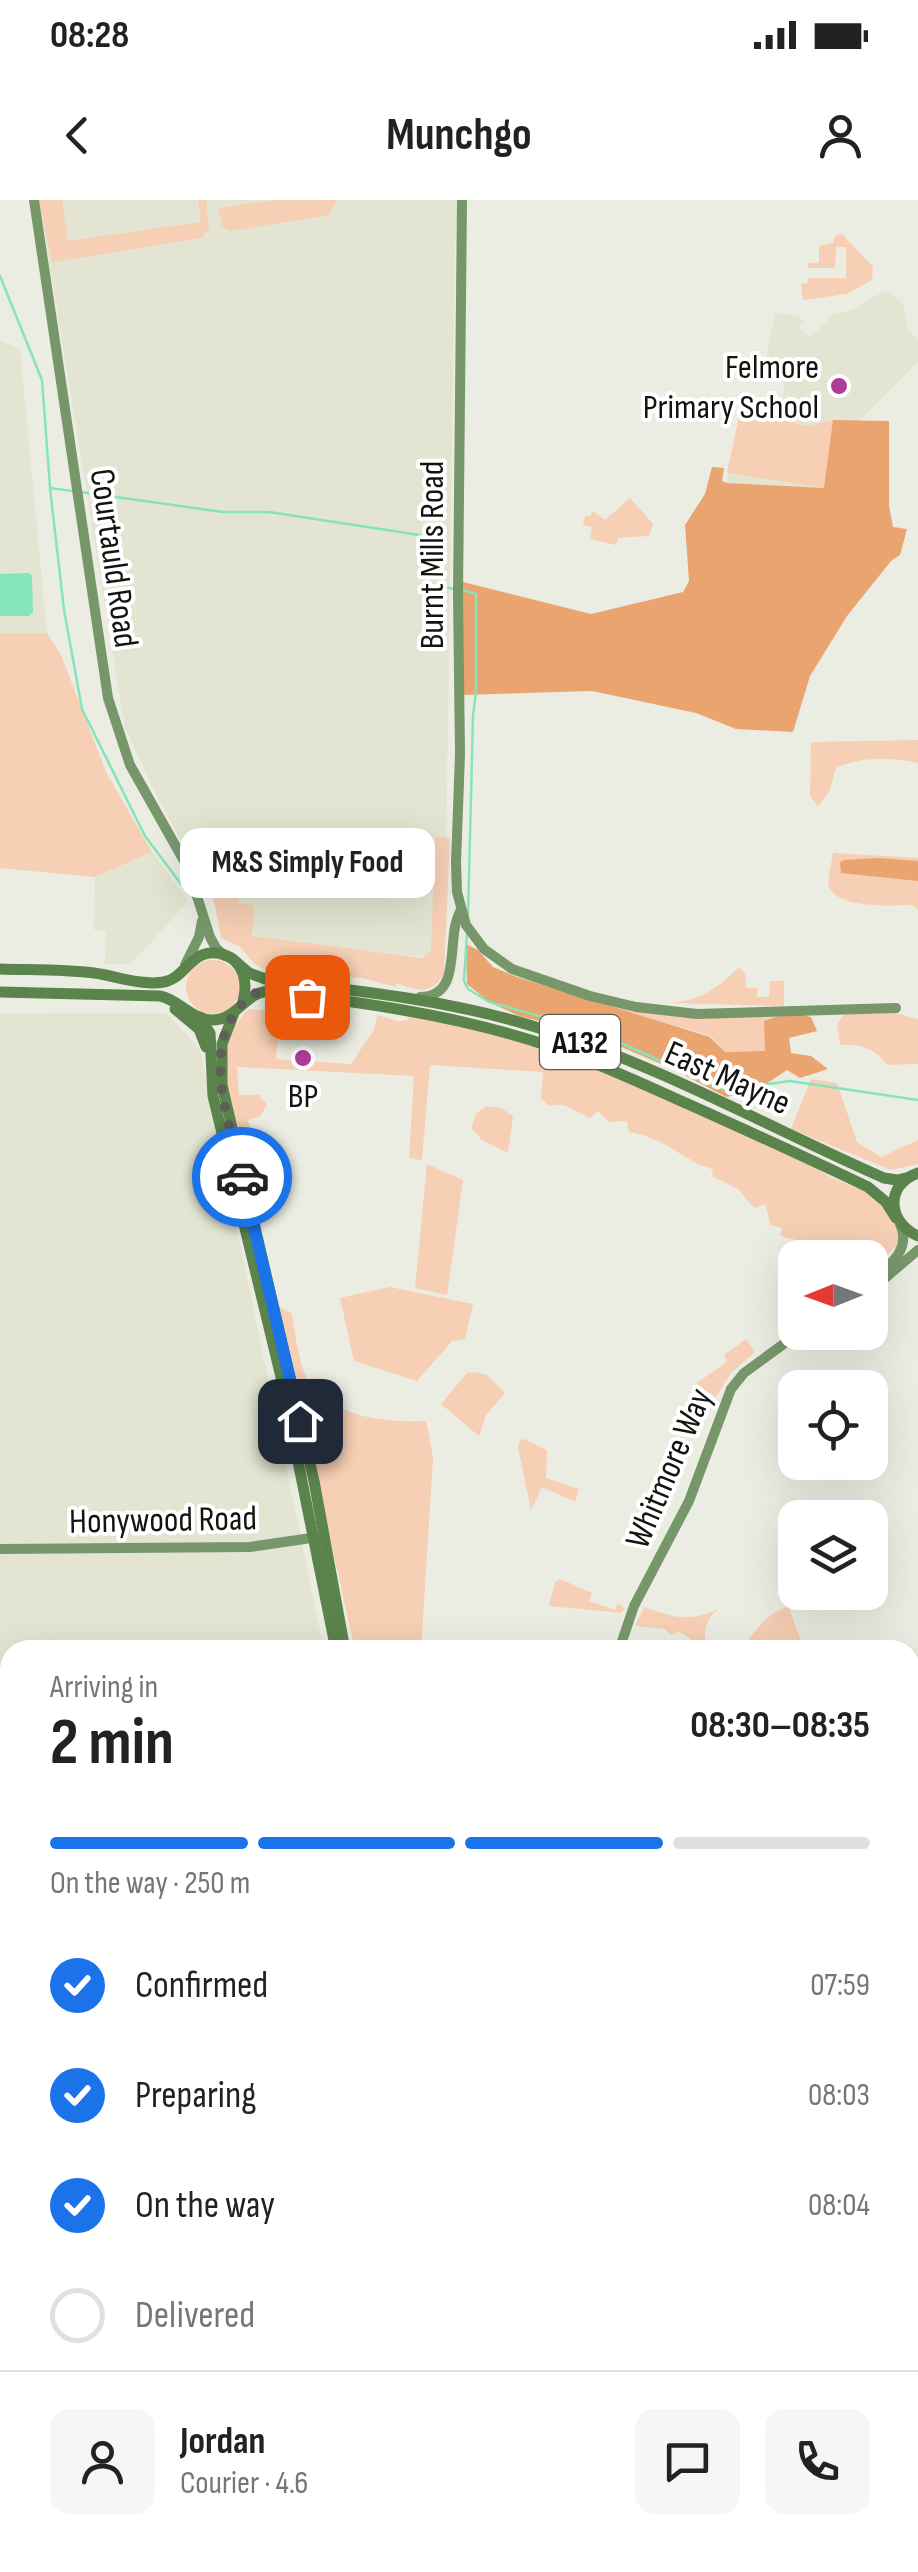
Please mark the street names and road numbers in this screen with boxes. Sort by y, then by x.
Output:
street label: Burnt Mills Road [411,461,454,649]
street label: Courtauld Road [80,466,147,650]
road number: A132 [540,1015,620,1069]
street label: East Mayne [658,1032,797,1125]
street label: Whitmore Way [616,1382,722,1555]
street label: Honywood Road [69,1497,257,1544]

